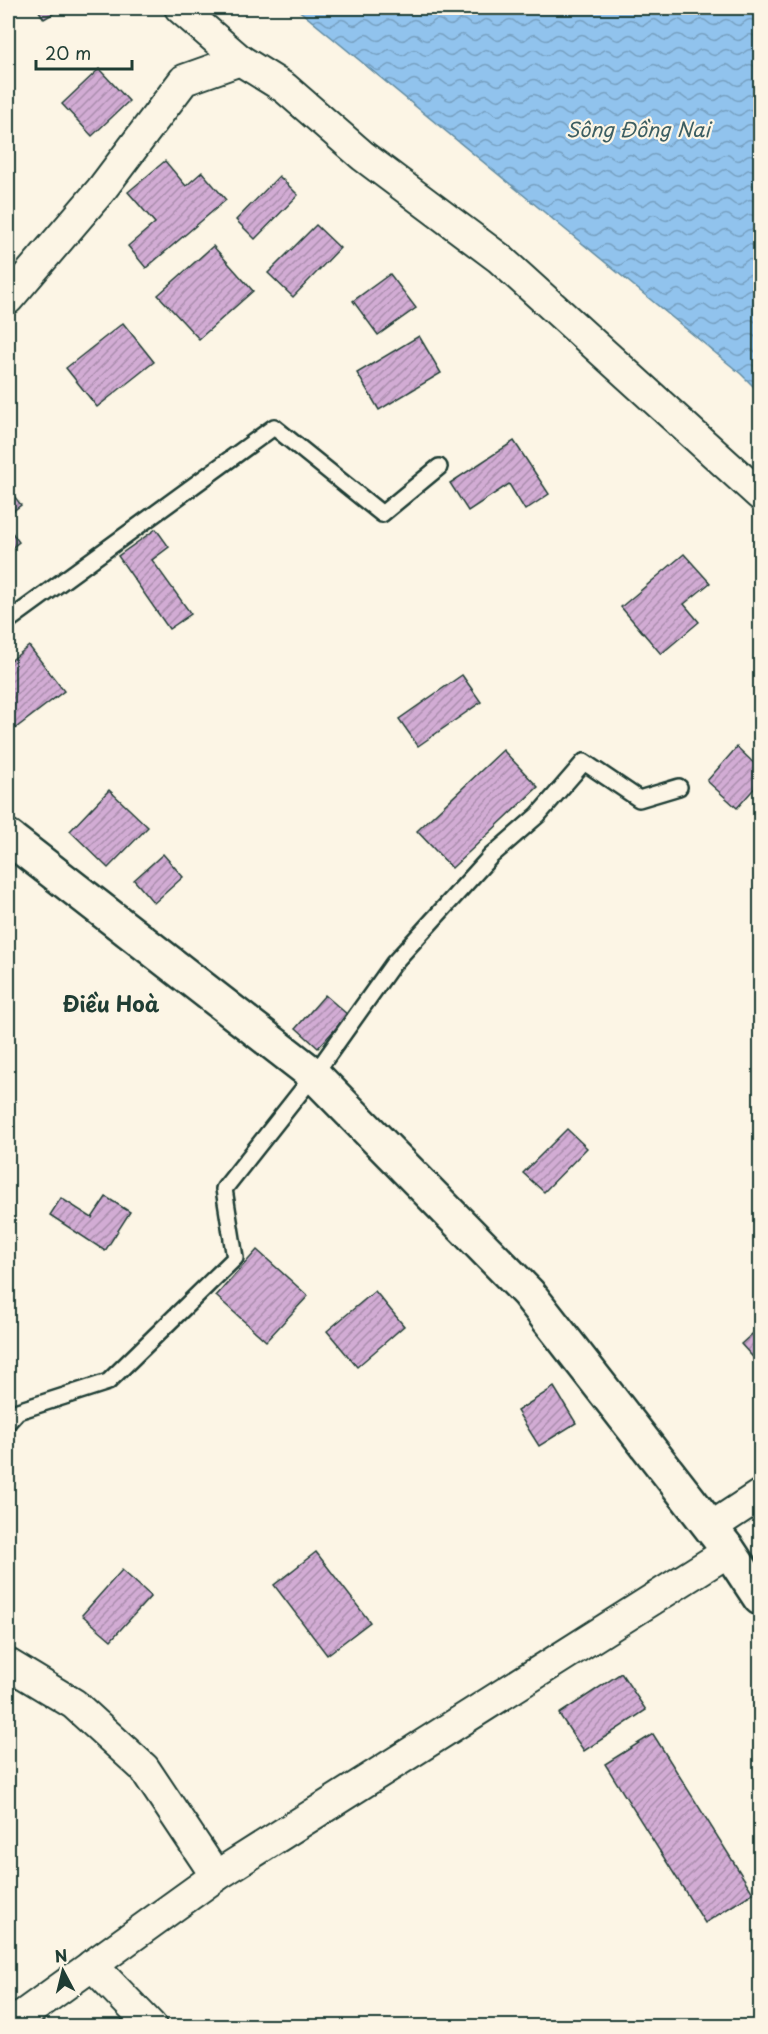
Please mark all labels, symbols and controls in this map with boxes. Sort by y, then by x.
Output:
scale bar [36,33,132,71]
text: 20 m [45,39,91,66]
water label: Sông Đồng Nai [566,114,713,144]
district label: Điều Hoà [63,987,160,1019]
north arrow [33,1941,93,2001]
text: N [53,1942,69,1968]

